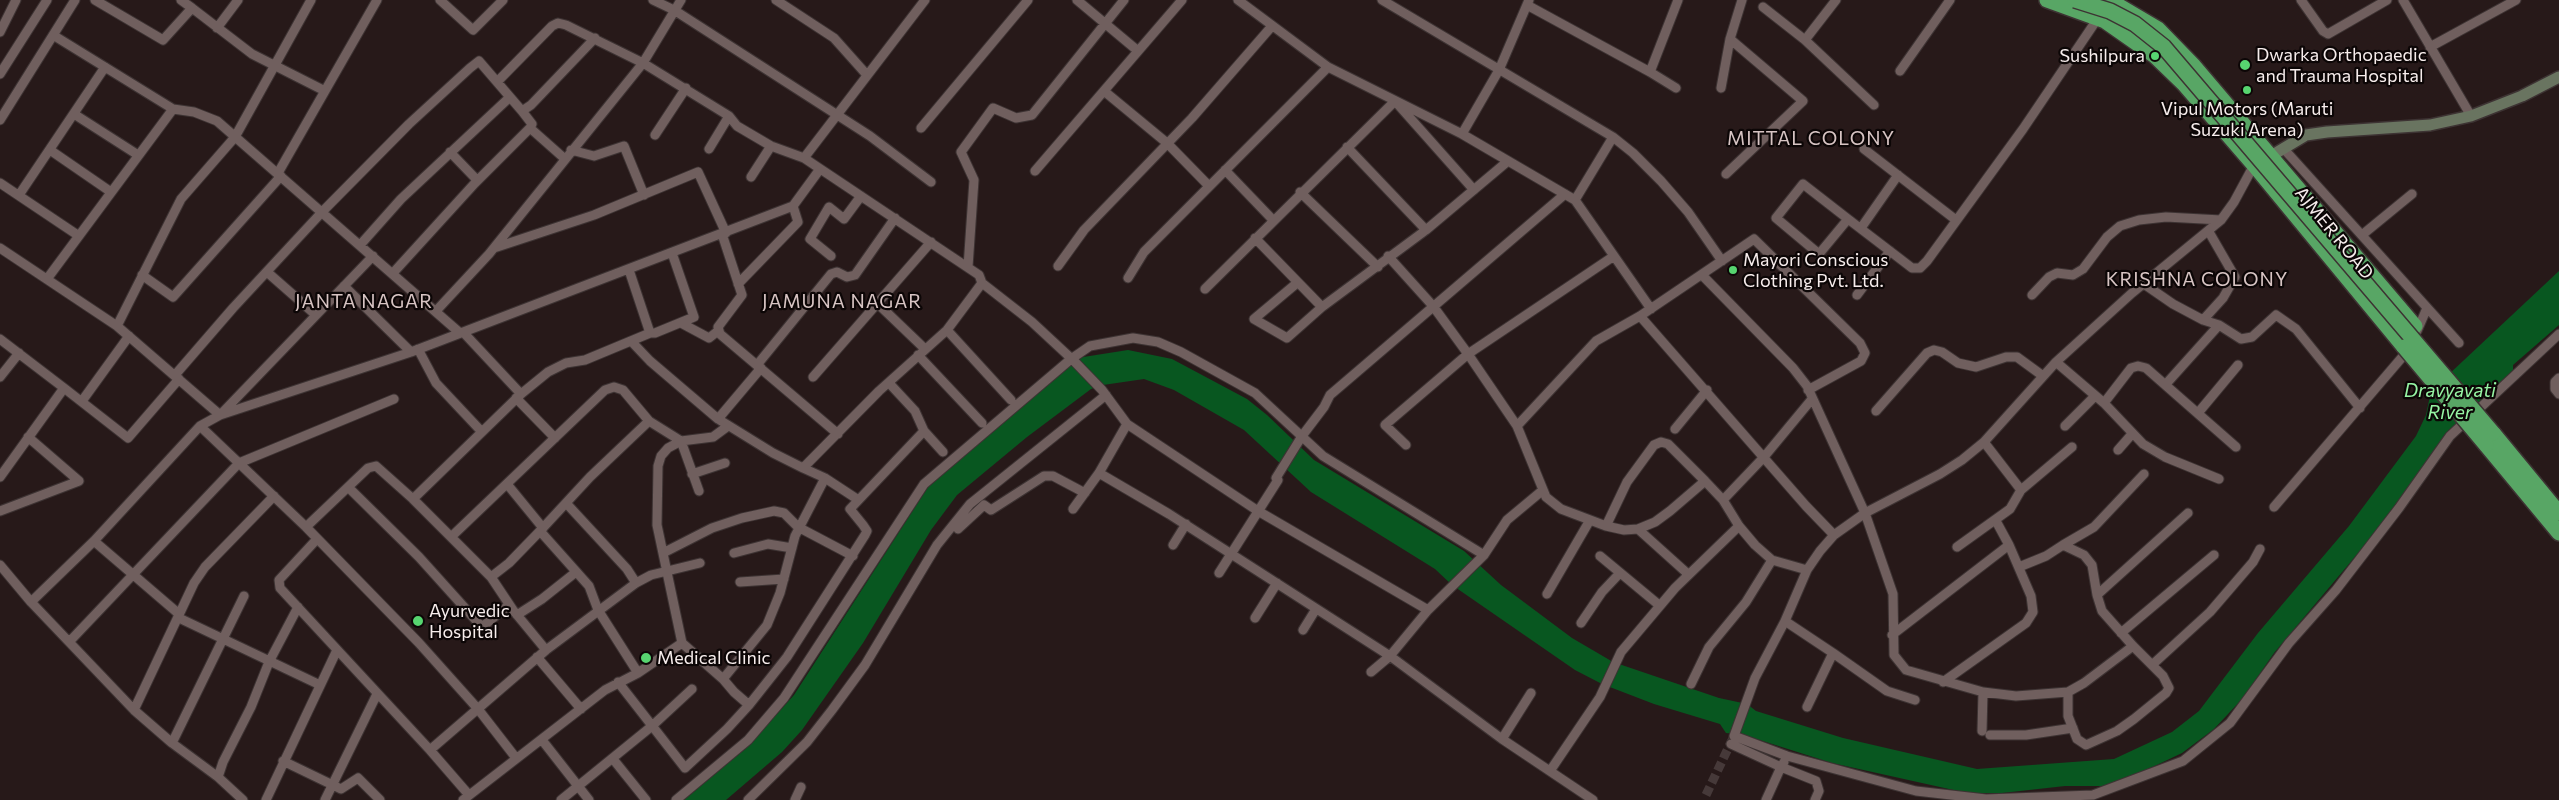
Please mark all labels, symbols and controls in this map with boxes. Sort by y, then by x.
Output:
place label: Dwarka Orthopaedic and Trauma Hospital [2256,44,2427,86]
place label: Sushilpura [2060,45,2145,67]
marker: Sushilpura [2149,50,2161,62]
marker: Dwarka Orthopaedic and Trauma Hospital [2238,58,2252,72]
marker: Vipul Motors (Maruti Suzuki Arena) [2241,84,2253,96]
place label: Vipul Motors (Maruti Suzuki Arena) [2161,98,2333,140]
district label: MITTAL COLONY [1725,128,1897,150]
street label: AJMER ROAD [2290,182,2378,284]
place label: Mayori Conscious Clothing Pvt. Ltd. [1743,249,1888,292]
marker: Mayori Conscious Clothing Pvt. Ltd. [1727,264,1739,276]
district label: KRISHNA COLONY [2104,269,2290,291]
district label: JANTA NAGAR [294,291,434,313]
district label: JAMUNA NAGAR [760,291,924,313]
water label: Dravyavati River [2404,380,2496,424]
place label: Ayurvedic Hospital [429,600,510,642]
marker: Ayurvedic Hospital [411,614,425,628]
place label: Medical Clinic [657,647,770,669]
marker: Medical Clinic [639,651,653,665]

